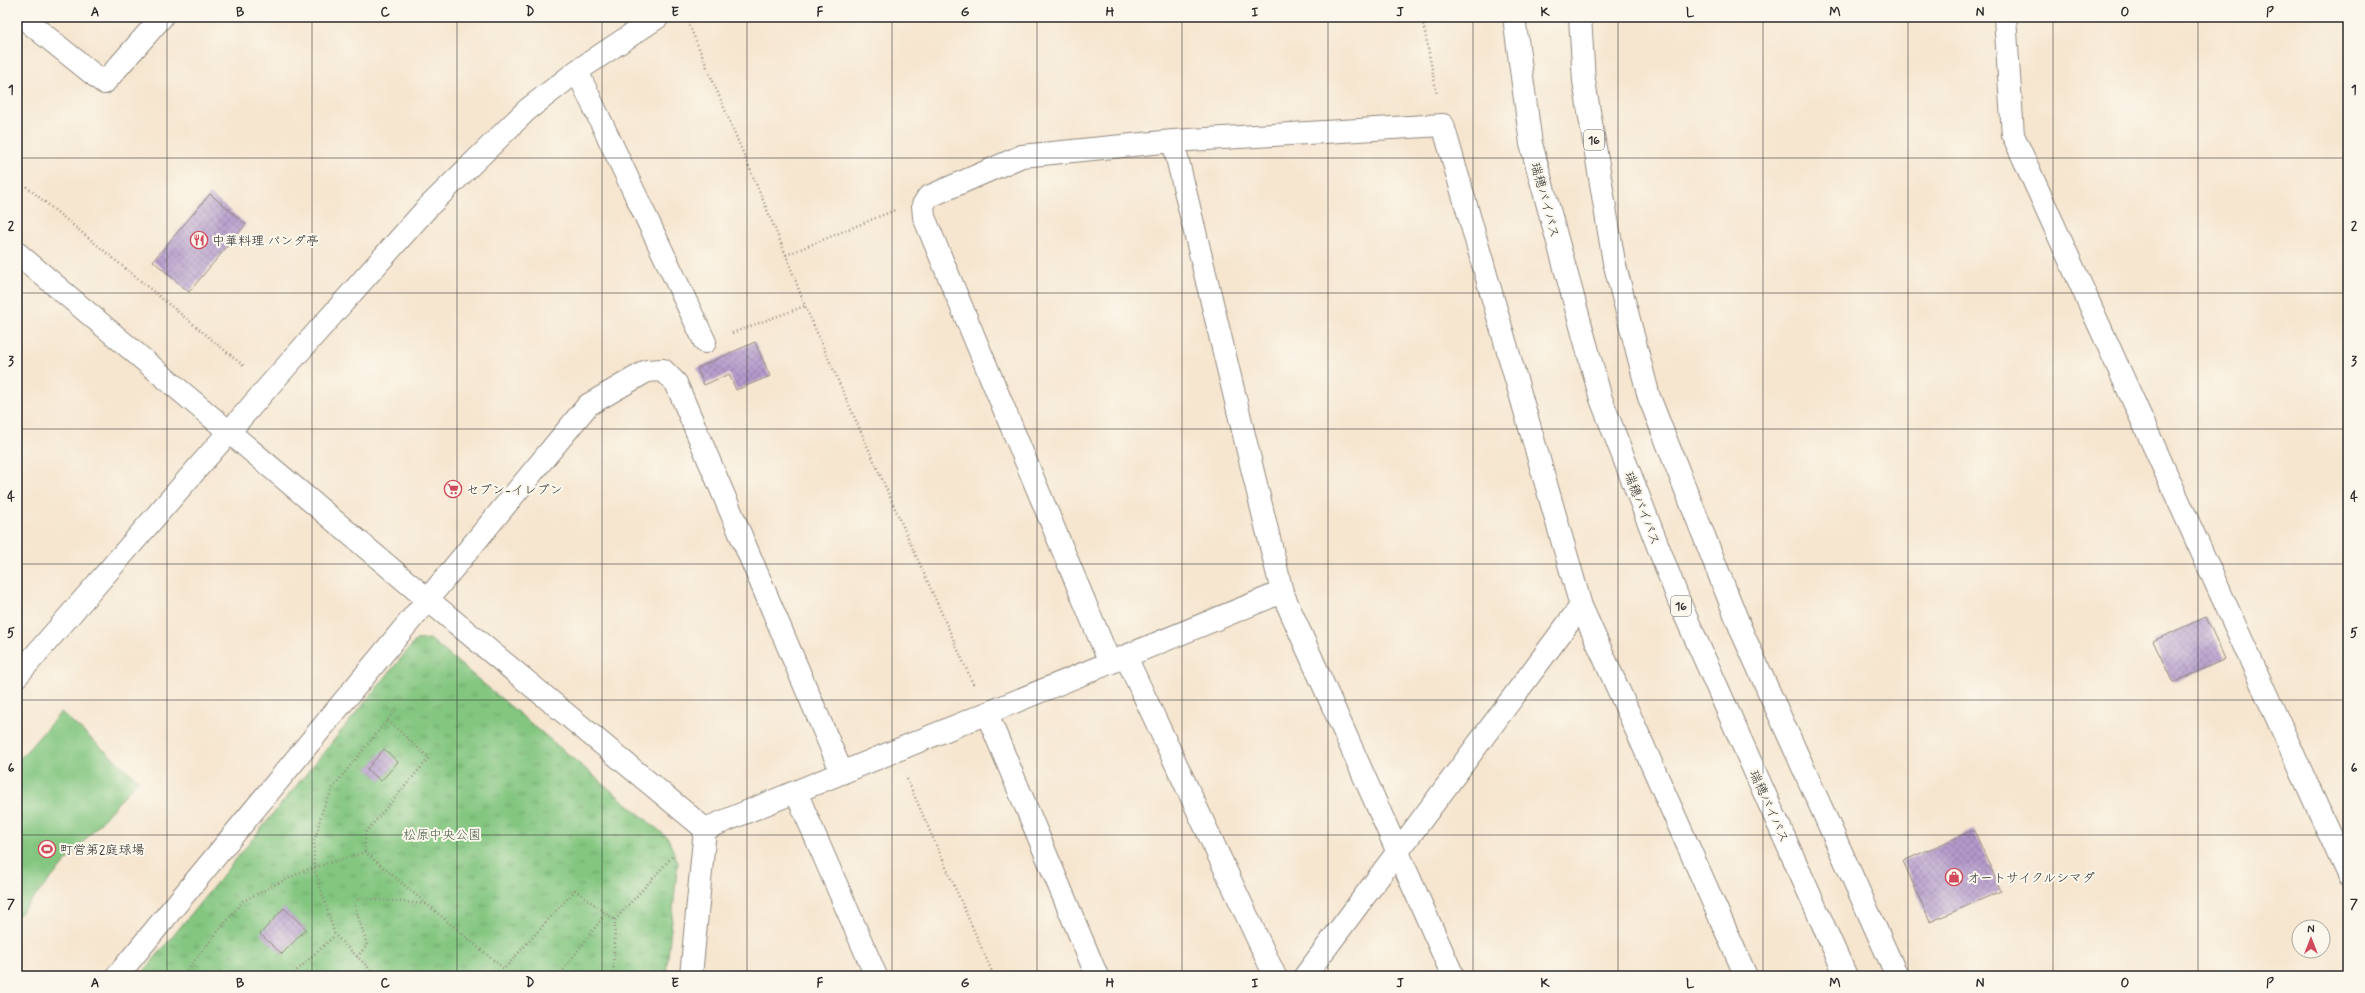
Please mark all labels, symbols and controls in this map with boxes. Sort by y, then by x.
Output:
text: A [91,4,99,21]
text: B [236,4,245,21]
text: C [380,4,390,21]
text: D [526,4,535,21]
text: E [671,4,679,21]
text: F [817,4,824,21]
text: G [961,4,970,21]
text: H [1106,4,1115,21]
text: I [1252,4,1259,21]
text: J [1396,4,1404,21]
text: K [1540,4,1550,21]
text: L [1686,4,1695,21]
text: M [1829,4,1841,21]
text: N [1976,4,1985,21]
text: O [2121,4,2130,21]
text: P [2266,4,2274,21]
text: 1 [8,82,14,99]
text: 1 [2351,82,2357,99]
road number: 16 [1584,130,1604,150]
street label: 瑞穂バイパス [1526,161,1563,240]
text: 2 [8,218,15,235]
text: 2 [2351,218,2358,235]
restaurant icon: 中華料理 パンダ亭 [189,230,209,250]
place label: 中華料理 パンダ亭 [212,233,319,250]
text: 3 [8,353,14,370]
text: 3 [2351,353,2357,370]
street label: 瑞穂バイパス [1620,469,1663,548]
supermarket icon: セブン-イレブン [443,479,463,499]
place label: セブン-イレブン [466,482,563,499]
text: 4 [7,489,15,506]
text: 4 [2350,489,2358,506]
road number: 16 [1671,596,1691,616]
text: 5 [7,625,15,642]
text: 5 [2350,625,2358,642]
text: 6 [8,760,15,777]
text: 6 [2351,760,2358,777]
street label: 瑞穂バイパス [1745,768,1792,846]
park label: 松原中央公園 [403,827,481,844]
sports icon: 町営第2庭球場 [37,839,57,859]
place label: 町営第2庭球場 [60,842,144,859]
shop icon: オートサイクルシマダ [1944,867,1964,887]
place label: オートサイクルシマダ [1967,870,2095,887]
text: 7 [7,896,15,913]
text: 7 [2350,896,2358,913]
north arrow [2291,919,2331,959]
text: N [2307,923,2315,937]
text: A [91,975,99,992]
text: B [236,975,245,992]
text: C [380,975,390,992]
text: D [526,975,535,992]
text: E [671,975,679,992]
text: F [817,975,824,992]
text: G [961,975,970,992]
text: H [1106,975,1115,992]
text: I [1252,975,1259,992]
text: J [1396,975,1404,992]
text: K [1540,975,1550,992]
text: L [1686,975,1695,992]
text: M [1829,975,1841,992]
text: N [1976,975,1985,992]
text: O [2121,975,2130,992]
text: P [2266,975,2274,992]

